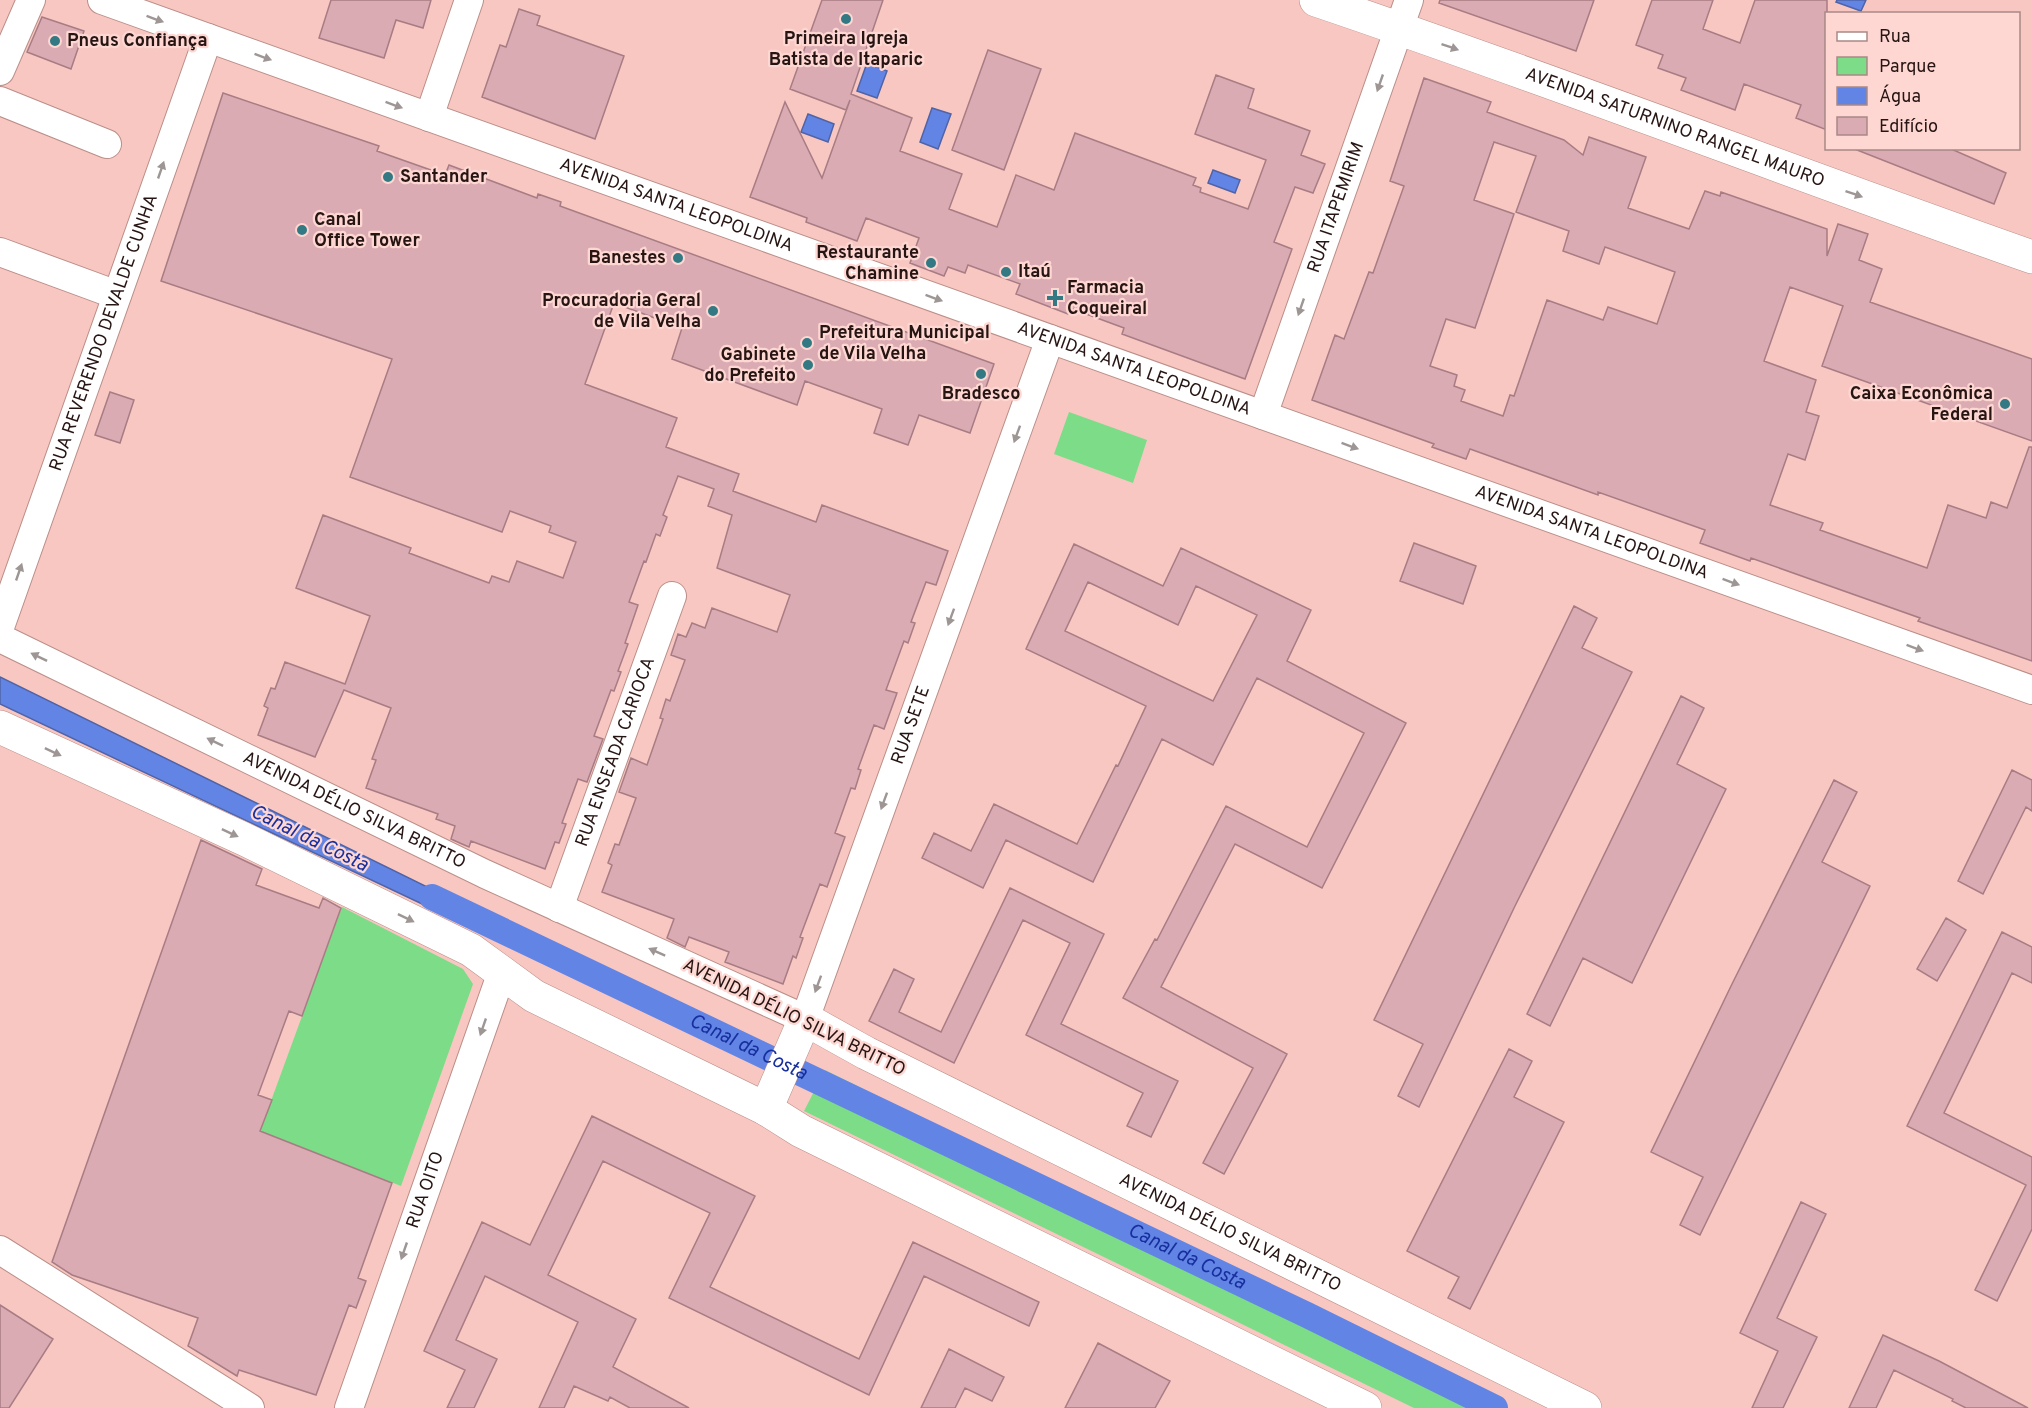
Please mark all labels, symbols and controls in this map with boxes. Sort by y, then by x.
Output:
marker: Primeira Igreja Batista de Itaparic [839,12,853,26]
legend [1825,12,2020,150]
one-way arrow [146,14,164,24]
text: Rua [1879,26,1910,49]
place label: Primeira Igreja Batista de Itaparic [769,28,923,72]
place label: Pneus Confiança [67,30,208,53]
marker: Pneus Confiança [48,34,62,48]
one-way arrow [1441,43,1459,53]
one-way arrow [254,53,272,63]
text: Parque [1879,56,1936,79]
street label: AVENIDA SATURNINO RANGEL MAURO [1522,63,1828,193]
one-way arrow [1374,75,1384,93]
text: Água [1879,84,1921,109]
one-way arrow [386,101,404,111]
text: Edifício [1879,116,1938,139]
street label: RUA ITAPEMIRIM [1302,139,1370,276]
street label: AVENIDA SANTA LEOPOLDINA [556,153,796,258]
one-way arrow [156,161,166,179]
place label: Santander [400,166,488,189]
marker: Santander [381,170,395,184]
one-way arrow [1845,190,1863,200]
street label: RUA REVERENDO DEVALDE CUNHA [44,191,163,474]
place label: Canal Office Tower [314,209,420,253]
marker: Canal Office Tower [295,223,309,237]
place label: Restaurante Chamine [816,242,919,286]
place label: Banestes [588,247,666,270]
marker: Banestes [671,251,685,265]
marker: Restaurante Chamine [924,256,938,270]
place label: Itaú [1018,261,1051,284]
marker: Itaú [999,265,1013,279]
place label: Farmacia Coqueiral [1067,277,1147,321]
place label: Procuradoria Geral de Vila Velha [542,290,701,334]
marker: Farmacia Coqueiral [1048,291,1062,305]
one-way arrow [925,293,943,303]
one-way arrow [1296,298,1306,316]
marker: Procuradoria Geral de Vila Velha [706,304,720,318]
street label: AVENIDA SANTA LEOPOLDINA [1014,317,1254,421]
place label: Prefeitura Municipal de Vila Velha [819,322,990,366]
marker: Prefeitura Municipal de Vila Velha [800,336,814,350]
place label: Gabinete do Prefeito [704,344,796,388]
marker: Gabinete do Prefeito [801,358,815,372]
marker: Bradesco [974,367,988,381]
place label: Bradesco [942,383,1020,406]
place label: Caixa Econômica Federal [1850,383,1993,427]
marker: Caixa Econômica Federal [1998,397,2012,411]
one-way arrow [1011,425,1021,443]
one-way arrow [1341,442,1359,452]
street label: AVENIDA SANTA LEOPOLDINA [1472,480,1712,585]
one-way arrow [15,563,25,581]
one-way arrow [1723,578,1741,588]
one-way arrow [945,608,955,626]
one-way arrow [1906,643,1924,653]
one-way arrow [31,653,48,662]
street label: RUA ENSEADA CARIOCA [571,654,660,850]
street label: RUA SETE [886,683,936,768]
one-way arrow [206,738,223,747]
street label: AVENIDA DÉLIO SILVA BRITTO [239,746,470,874]
one-way arrow [45,747,62,756]
one-way arrow [879,792,889,810]
water label: Canal da Costa [246,799,373,879]
one-way arrow [222,828,240,838]
one-way arrow [397,914,414,923]
one-way arrow [647,947,665,957]
street label: AVENIDA DÉLIO SILVA BRITTO [679,952,910,1082]
one-way arrow [813,975,823,993]
water label: Canal da Costa [684,1009,812,1087]
one-way arrow [477,1018,487,1036]
street label: RUA OITO [401,1148,450,1232]
street label: AVENIDA DÉLIO SILVA BRITTO [1115,1168,1345,1297]
water label: Canal da Costa [1123,1218,1250,1297]
one-way arrow [399,1242,409,1260]

